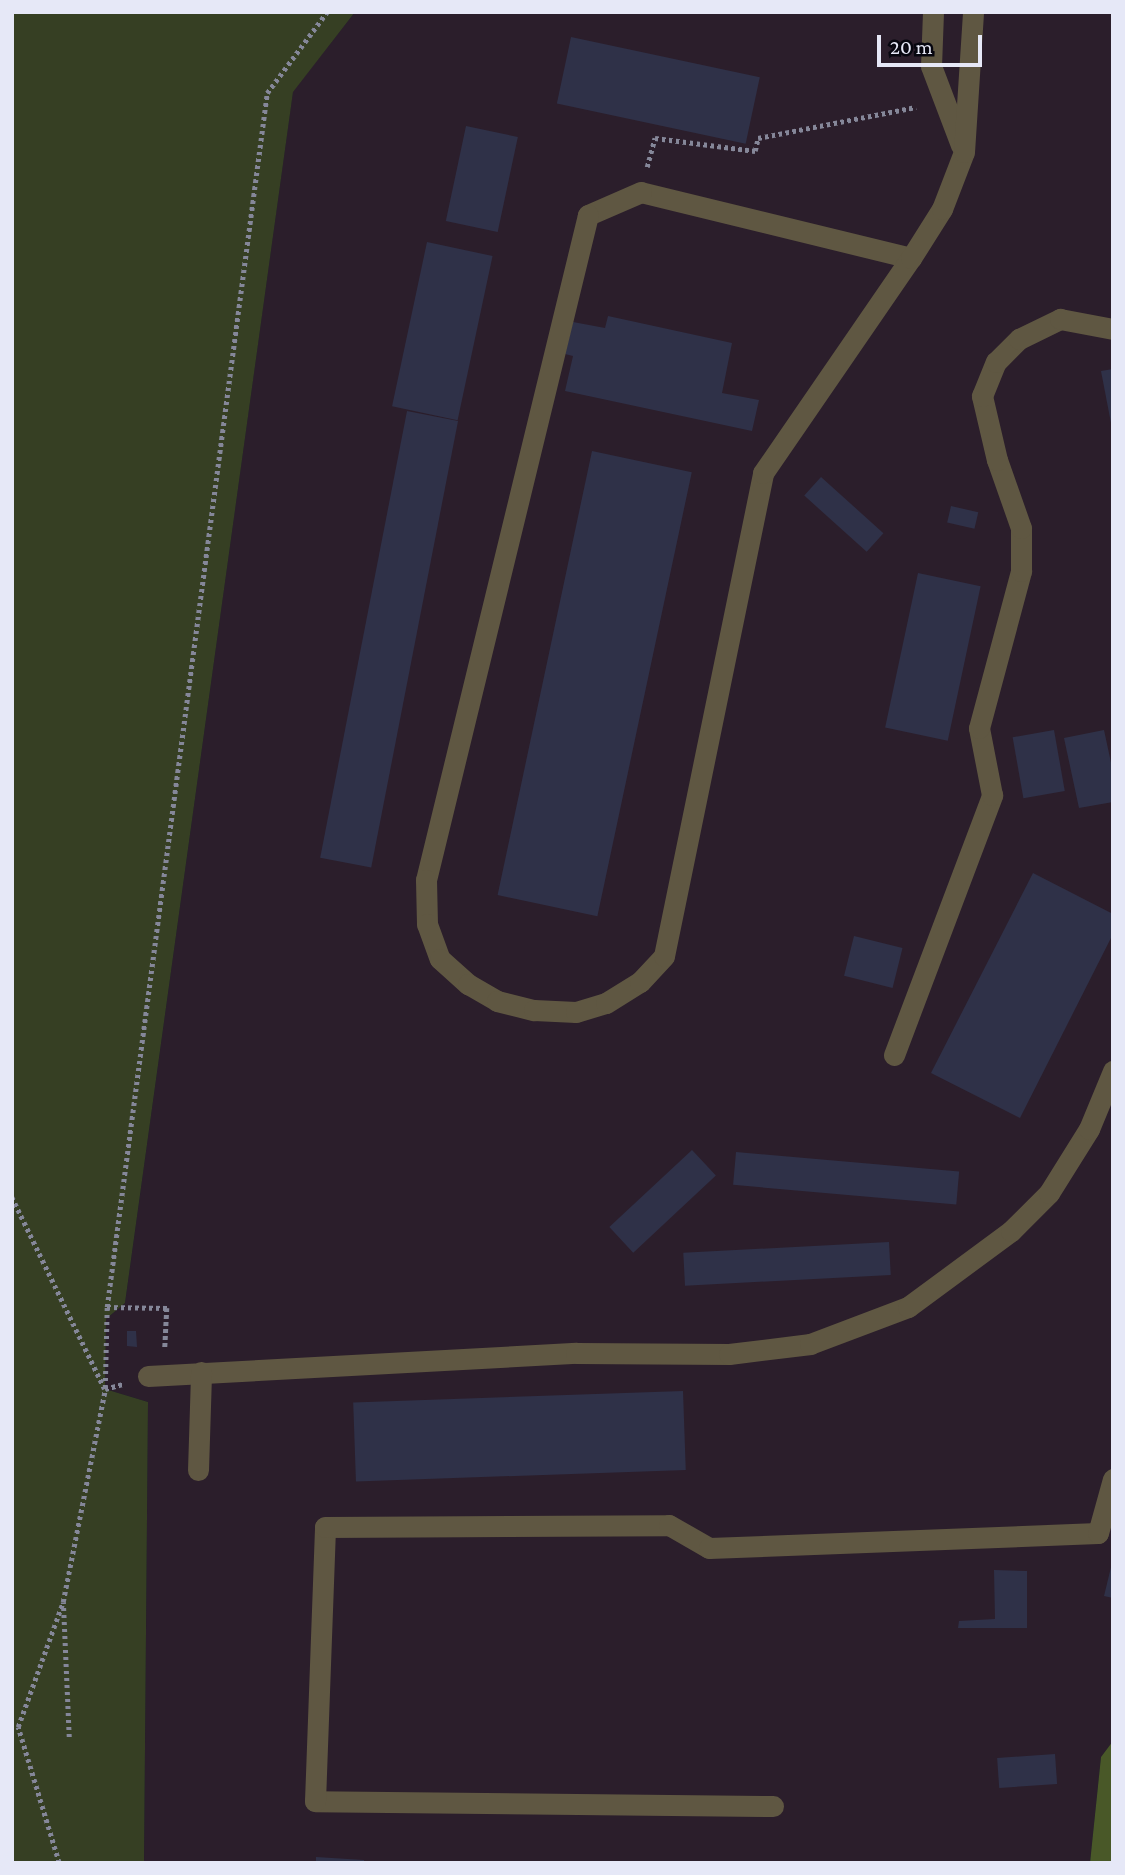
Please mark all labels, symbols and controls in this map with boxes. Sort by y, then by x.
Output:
scale bar [880,21,985,65]
text: 20 m [890,35,933,59]

